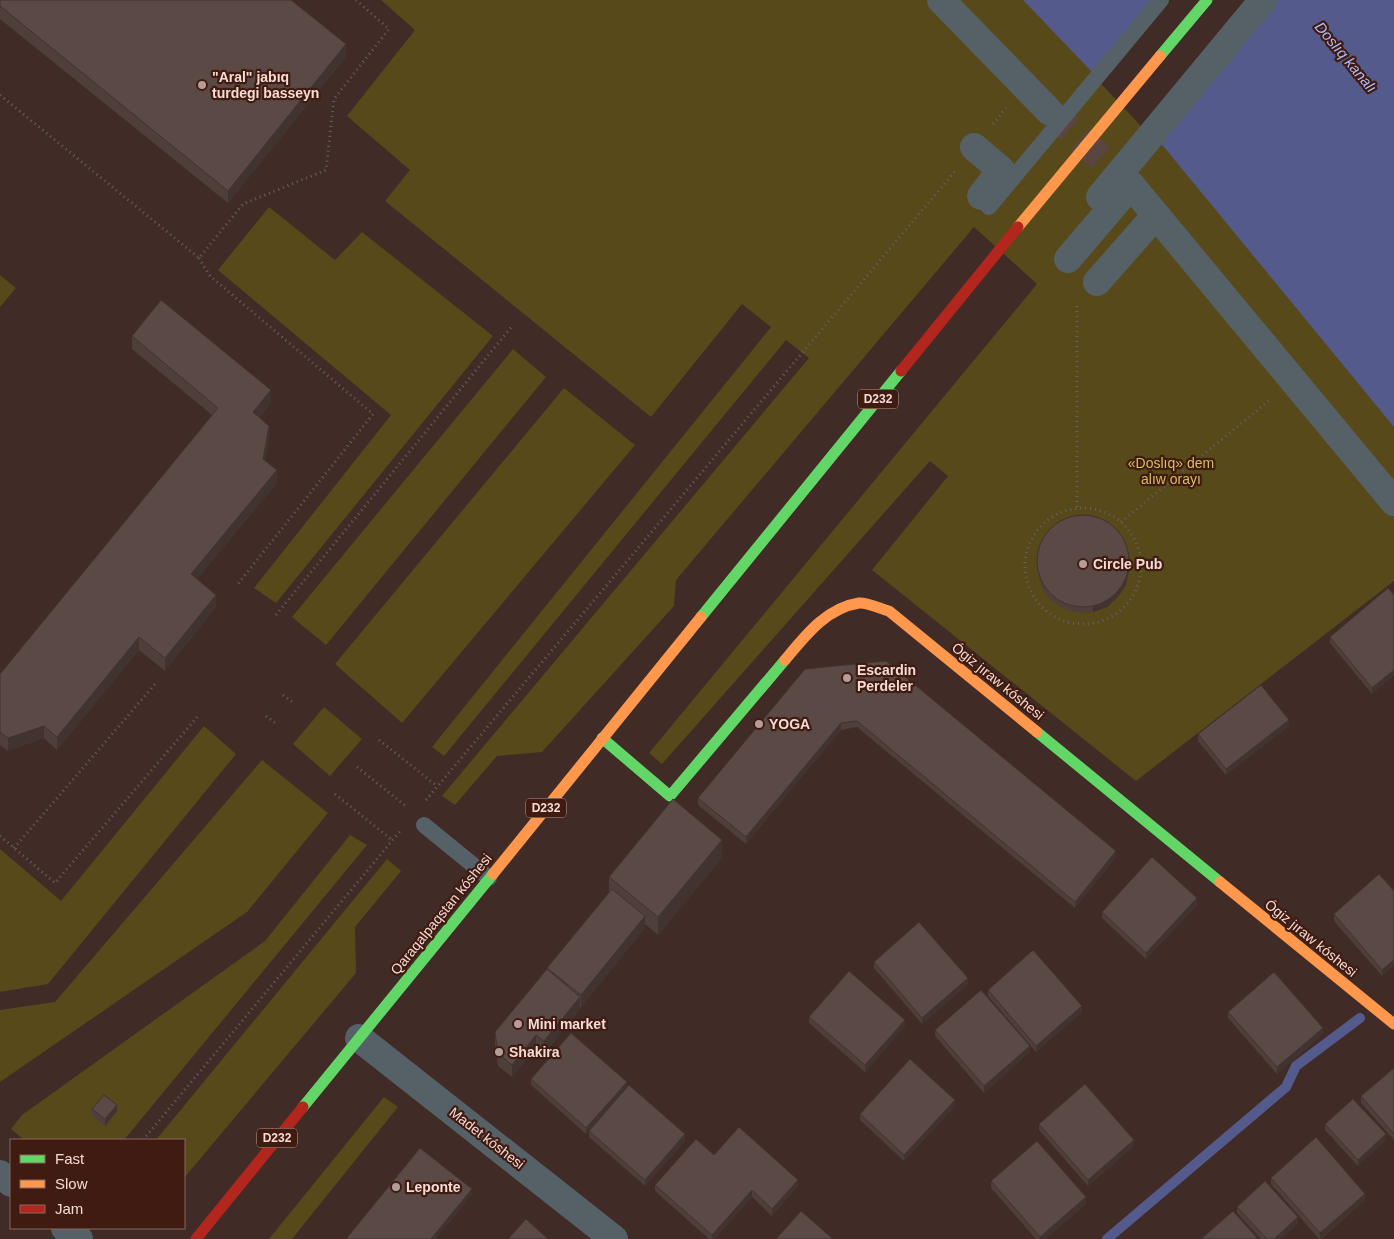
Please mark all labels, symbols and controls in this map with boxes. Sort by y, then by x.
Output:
water label: Doslıq kanalı [1312,18,1380,96]
place label: "Aral" jabıq turdegi basseyn [212,69,319,101]
marker: "Aral" jabıq turdegi basseyn [196,79,208,91]
road number: D232 [858,389,898,408]
park label: «Doslıq» dem alıw orayı [1128,455,1214,487]
place label: Circle Pub [1093,556,1162,572]
marker: Circle Pub [1077,558,1089,570]
street label: Ógiz jıraw kóshesi [949,639,1047,723]
place label: Escardin Perdeler [857,662,916,694]
marker: Escardin Perdeler [841,672,853,684]
place label: YOGA [769,716,810,732]
marker: YOGA [753,718,765,730]
road number: D232 [526,798,566,818]
street label: Qaraqalpaqstan kóshesi [387,850,495,978]
street label: Ógiz jıraw kóshesi [1262,896,1360,980]
place label: Mini market [528,1016,606,1032]
marker: Mini market [512,1018,524,1030]
place label: Shakira [509,1044,560,1060]
marker: Shakira [493,1046,505,1058]
street label: Madet kóshesi [447,1104,527,1172]
road number: D232 [257,1128,297,1148]
legend [10,1139,185,1229]
text: Fast [55,1150,85,1167]
text: Slow [55,1175,88,1192]
place label: Leponte [406,1179,461,1195]
marker: Leponte [390,1181,402,1193]
text: Jam [55,1200,83,1217]

